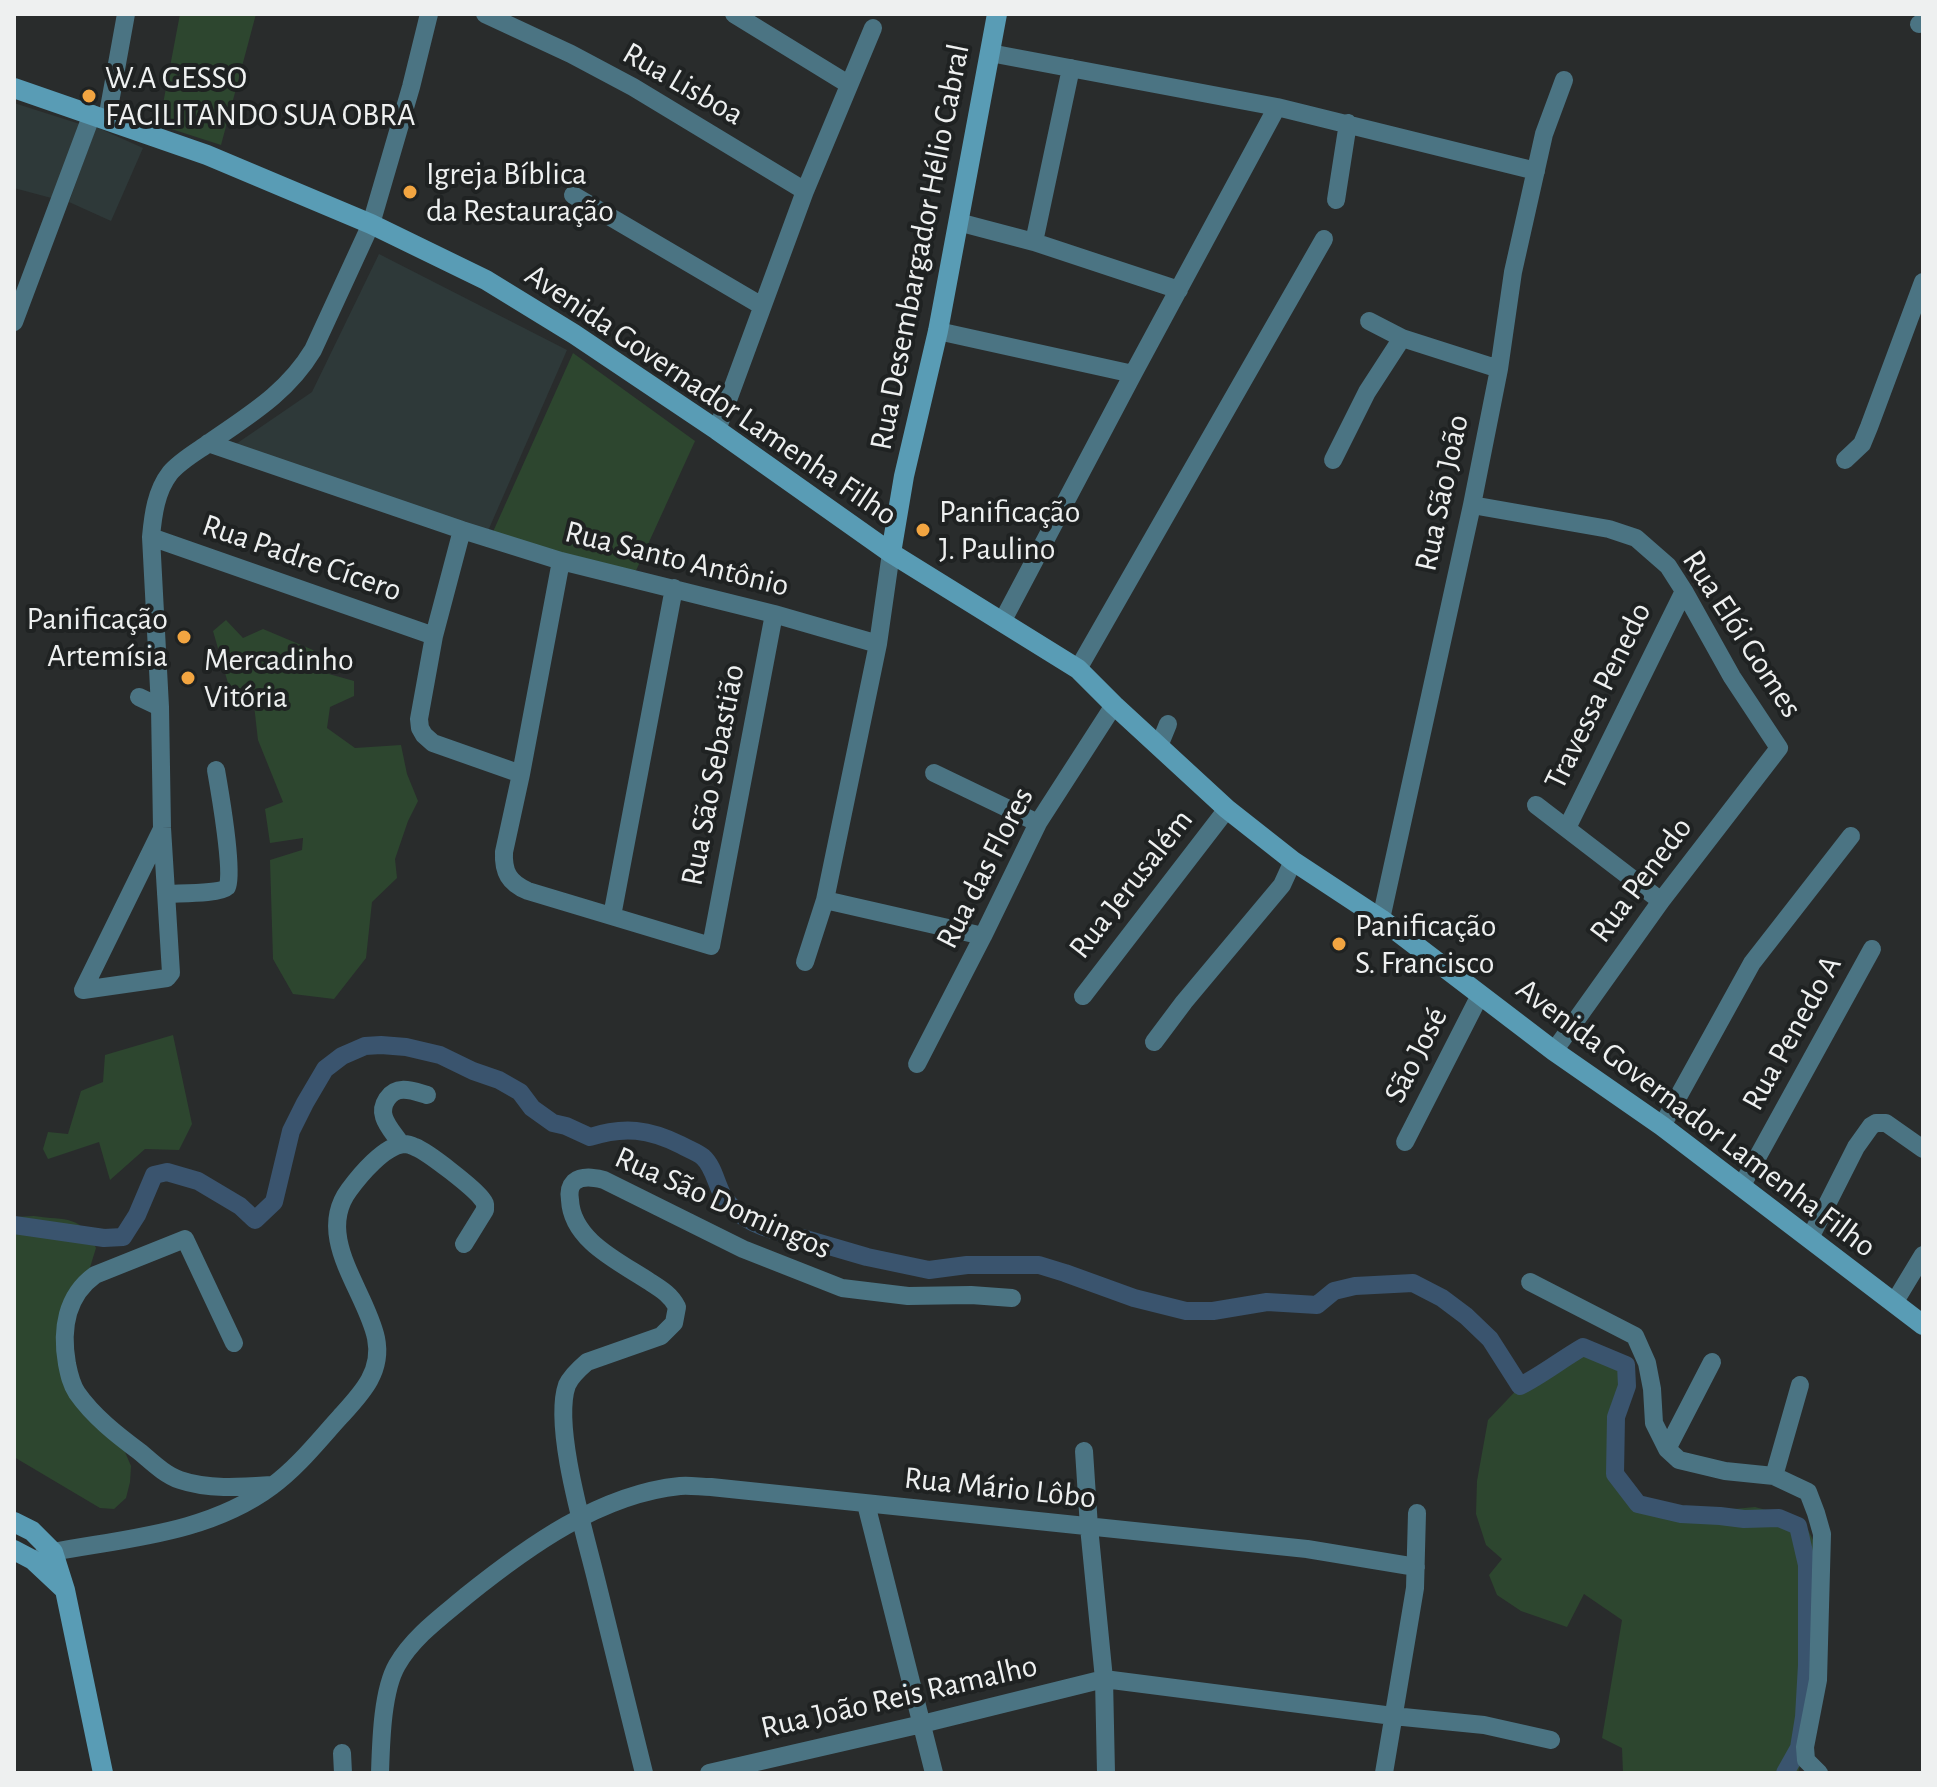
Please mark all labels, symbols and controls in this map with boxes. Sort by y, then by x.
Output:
street label: Rua Lisboa [616,34,750,134]
street label: Rua Desembargador Hélio Cabral [862,41,978,453]
place label: W.A GESSO FACILITANDO SUA OBRA [105,59,415,134]
marker: W.A GESSO FACILITANDO SUA OBRA [80,87,98,105]
place label: Igreja Bíblica da Restauração [426,155,614,230]
marker: Igreja Bíblica da Restauração [401,183,419,201]
street label: Avenida Governador Lamenha Filho [518,256,904,534]
street label: Rua São João [1407,411,1477,575]
place label: Panificação J. Paulino [939,493,1081,568]
street label: Rua Padre Cícero [197,506,407,610]
street label: Rua Santo Antônio [561,513,793,605]
marker: Panificação J. Paulino [914,521,932,539]
street label: Rua Elói Gomes [1674,543,1810,725]
street label: Travessa Penedo [1536,596,1660,796]
place label: Panificação Artemísia [26,600,168,675]
marker: Panificação Artemísia [175,628,193,646]
place label: Mercadinho Vitória [204,641,354,716]
street label: Rua São Sebastião [673,661,753,889]
marker: Mercadinho Vitória [179,669,197,687]
street label: Rua das Flores [928,781,1042,955]
street label: Rua Jerusalém [1061,802,1201,966]
street label: Rua Penedo [1581,810,1701,950]
place label: Panificação S. Francisco [1355,907,1497,982]
marker: Panificação S. Francisco [1330,935,1348,953]
street label: Rua Penedo A [1734,949,1850,1117]
street label: Avenida Governador Lamenha Filho [1508,970,1884,1266]
street label: São José [1376,1001,1456,1109]
street label: Rua São Domingos [609,1138,837,1268]
street label: Rua Mário Lôbo [902,1459,1098,1517]
street label: Rua João Reis Ramalho [757,1646,1041,1748]

